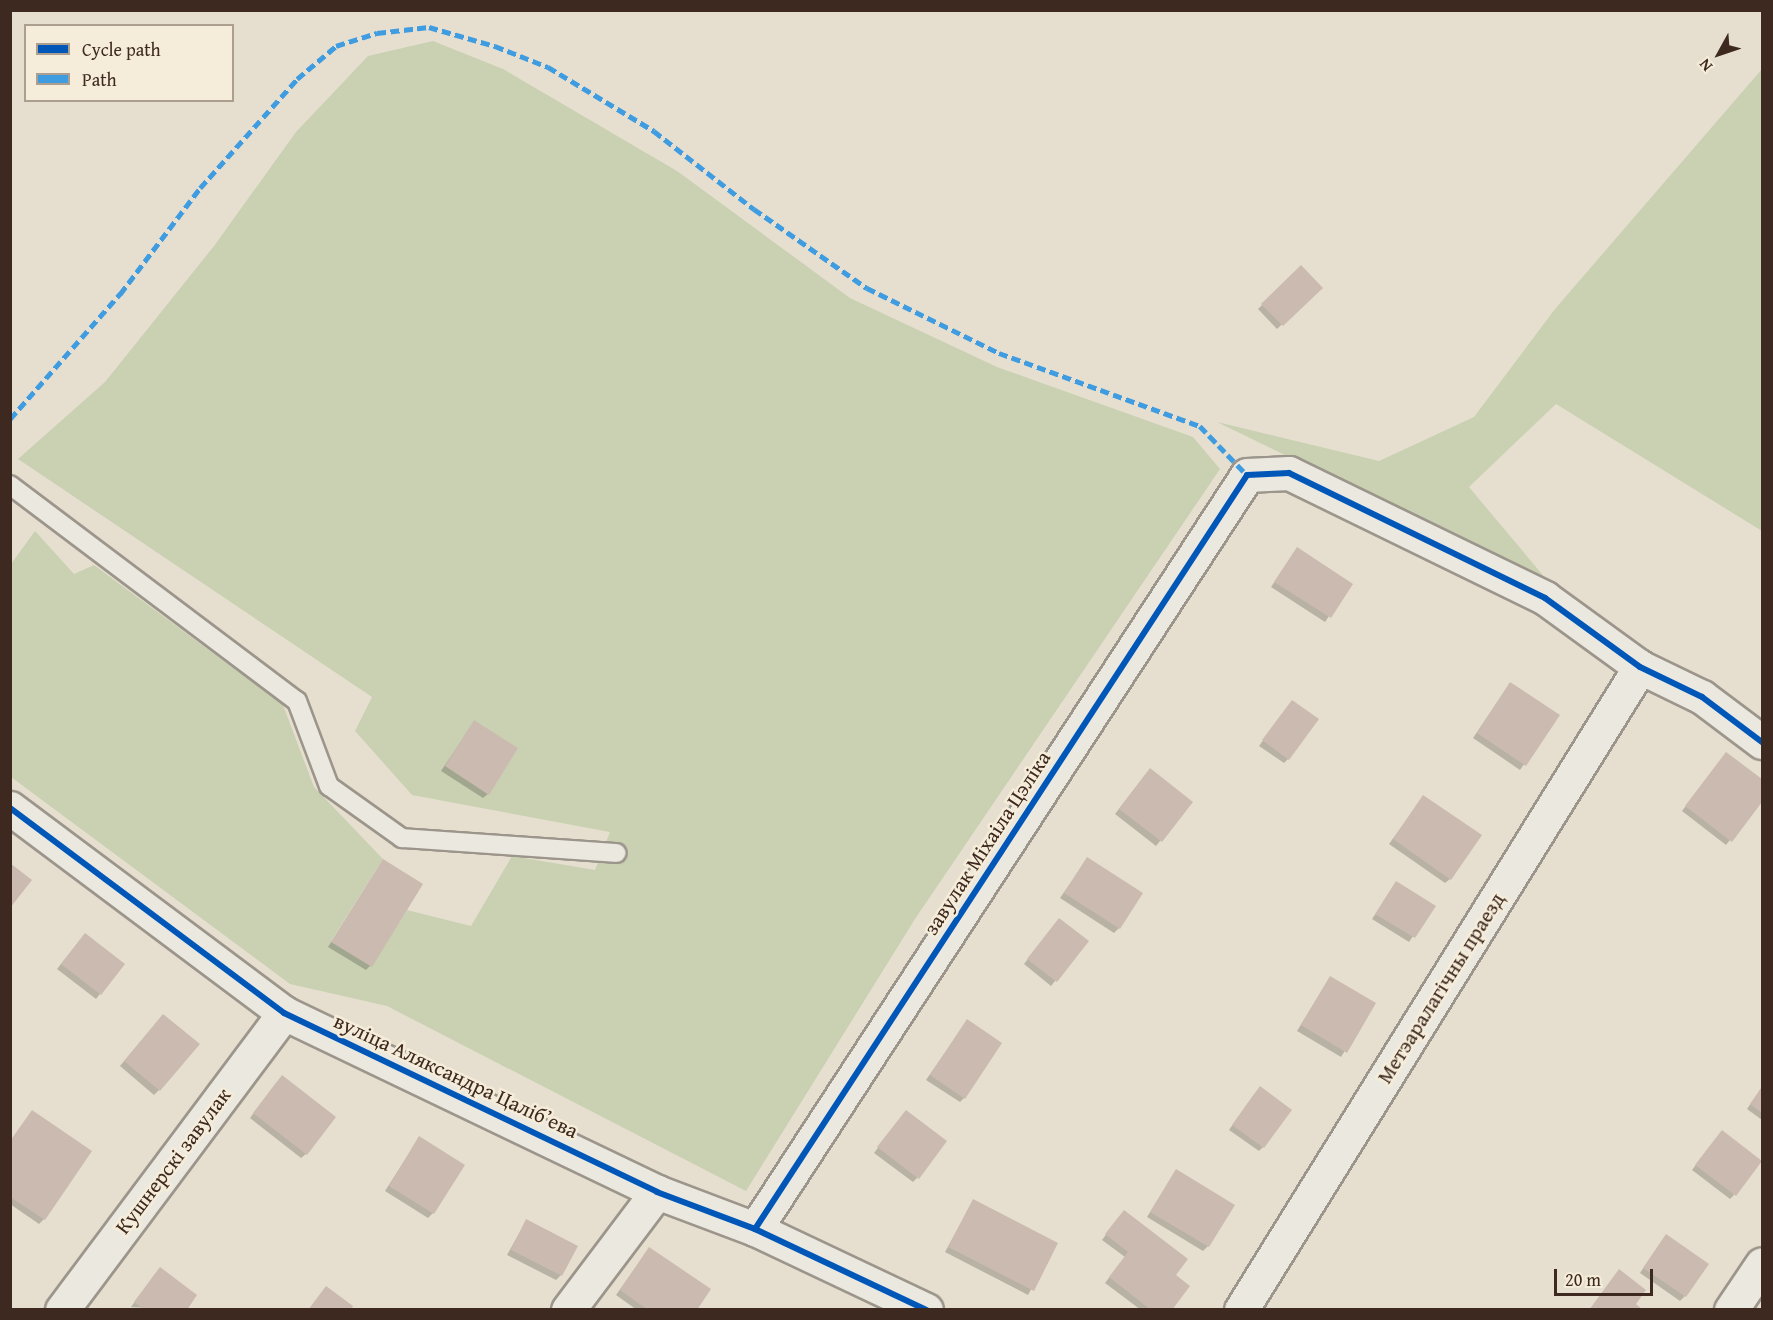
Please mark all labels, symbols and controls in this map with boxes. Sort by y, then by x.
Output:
legend [24,24,234,102]
north arrow [1689,24,1749,84]
text: Cycle path [82,36,161,63]
text: N [1693,54,1718,77]
text: Path [82,66,117,93]
street label: завулак Міхаіла Цэліка [918,746,1056,940]
street label: Метэаралагічны праезд [1372,888,1510,1088]
street label: вуліца Аляксандра Цалібʼева [330,1008,582,1144]
street label: Кушнерскі завулак [110,1083,236,1239]
scale bar [1557,1257,1656,1295]
text: 20 m [1565,1266,1601,1293]

